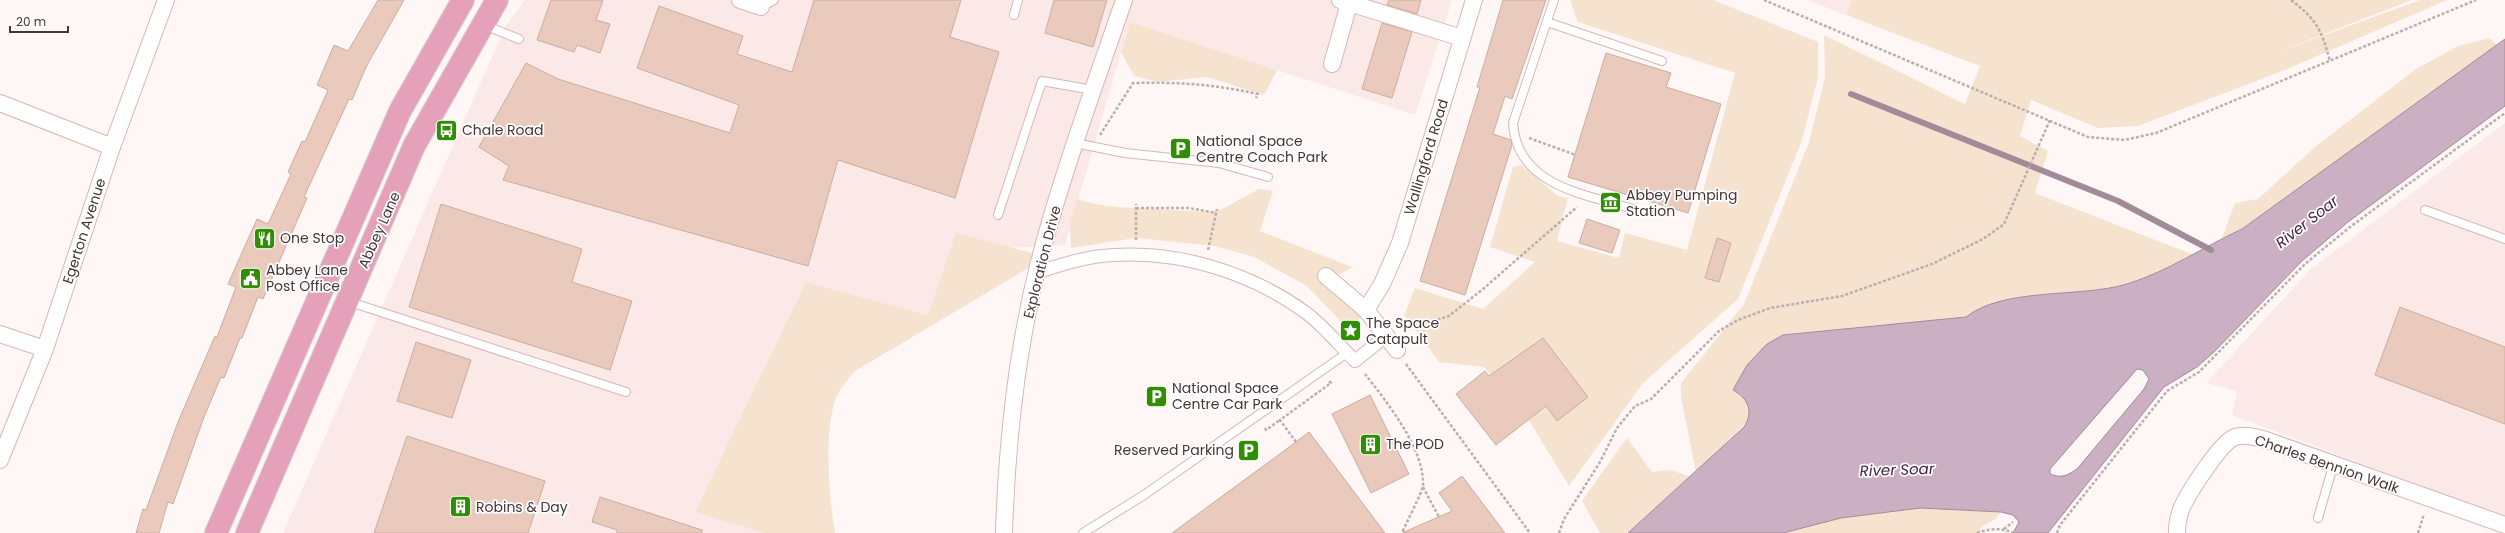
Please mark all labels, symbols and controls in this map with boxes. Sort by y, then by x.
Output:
scale bar [10,8,68,34]
text: 20 m [16,13,46,30]
street label: Wallingford Road [1399,97,1453,217]
bus stop icon: Chale Road [433,117,459,143]
place label: Chale Road [462,120,544,140]
place label: National Space Centre Coach Park [1196,131,1328,167]
parking icon: National Space Centre Coach Park [1167,136,1193,162]
street label: Egerton Avenue [58,175,111,286]
place label: Abbey Pumping Station [1626,185,1737,221]
street label: Abbey Lane [353,188,405,271]
museum icon: Abbey Pumping Station [1597,190,1623,216]
water label: River Soar [2271,190,2343,253]
street label: Exploration Drive [1018,203,1066,321]
restaurant icon: One Stop [251,225,277,251]
place label: One Stop [280,228,344,248]
place label: Abbey Lane Post Office [266,260,348,296]
public building icon: Abbey Lane Post Office [237,265,263,291]
place label: The Space Catapult [1366,313,1440,349]
place icon: The Space Catapult [1337,318,1363,344]
place label: National Space Centre Car Park [1172,378,1283,414]
parking icon: National Space Centre Car Park [1144,383,1170,409]
street label: Charles Bennion Walk [2252,430,2403,498]
building icon: The POD [1358,431,1384,457]
place label: The POD [1386,434,1444,454]
parking icon: Reserved Parking [1236,437,1262,463]
place label: Reserved Parking [1114,440,1234,460]
water label: River Soar [1859,458,1935,481]
building icon: Robins & Day [447,494,473,520]
place label: Robins & Day [476,497,568,517]

